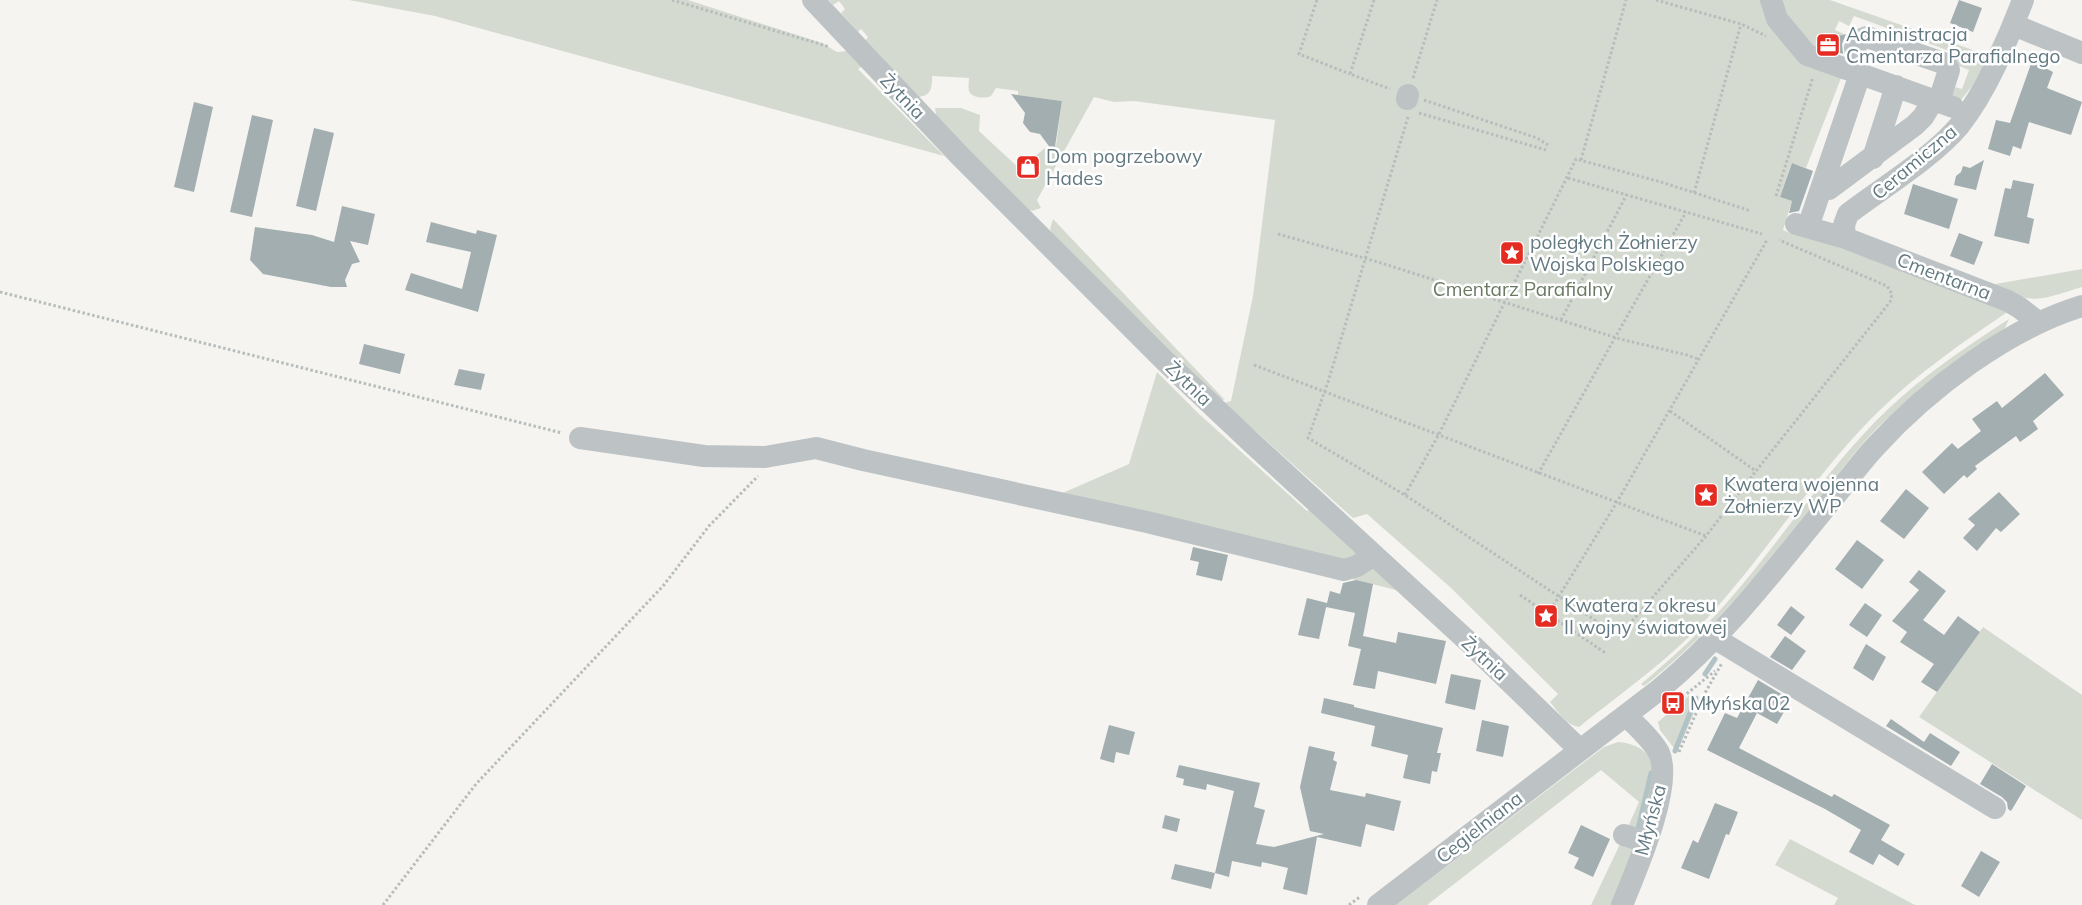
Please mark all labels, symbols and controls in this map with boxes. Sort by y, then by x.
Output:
place label: Administracja Cmentarza Parafialnego [1846,22,2060,68]
office icon: Administracja Cmentarza Parafialnego [1815,32,1841,58]
street label: Żytnia [875,68,931,124]
street label: Ceramiczna [1867,119,1961,205]
place label: Dom pogrzebowy Hades [1046,144,1202,190]
shop icon: Dom pogrzebowy Hades [1015,154,1041,180]
place label: poległych Żołnierzy Wojska Polskiego [1530,230,1698,276]
place icon: poległych Żołnierzy Wojska Polskiego [1499,240,1525,266]
street label: Cmentarna [1894,247,1994,305]
park label: Cmentarz Parafialny [1433,277,1613,301]
street label: Żytnia [1161,355,1217,411]
place label: Kwatera wojenna Żołnierzy WP [1724,472,1879,518]
place icon: Kwatera wojenna Żołnierzy WP [1693,482,1719,508]
place label: Kwatera z okresu II wojny światowej [1564,593,1727,639]
place icon: Kwatera z okresu II wojny światowej [1533,603,1559,629]
street label: Żytnia [1457,631,1513,685]
bus stop icon: Młyńska 02 [1660,690,1686,716]
place label: Młyńska 02 [1690,691,1790,715]
street label: Młyńska [1629,782,1671,858]
street label: Cegielniana [1431,786,1527,868]

